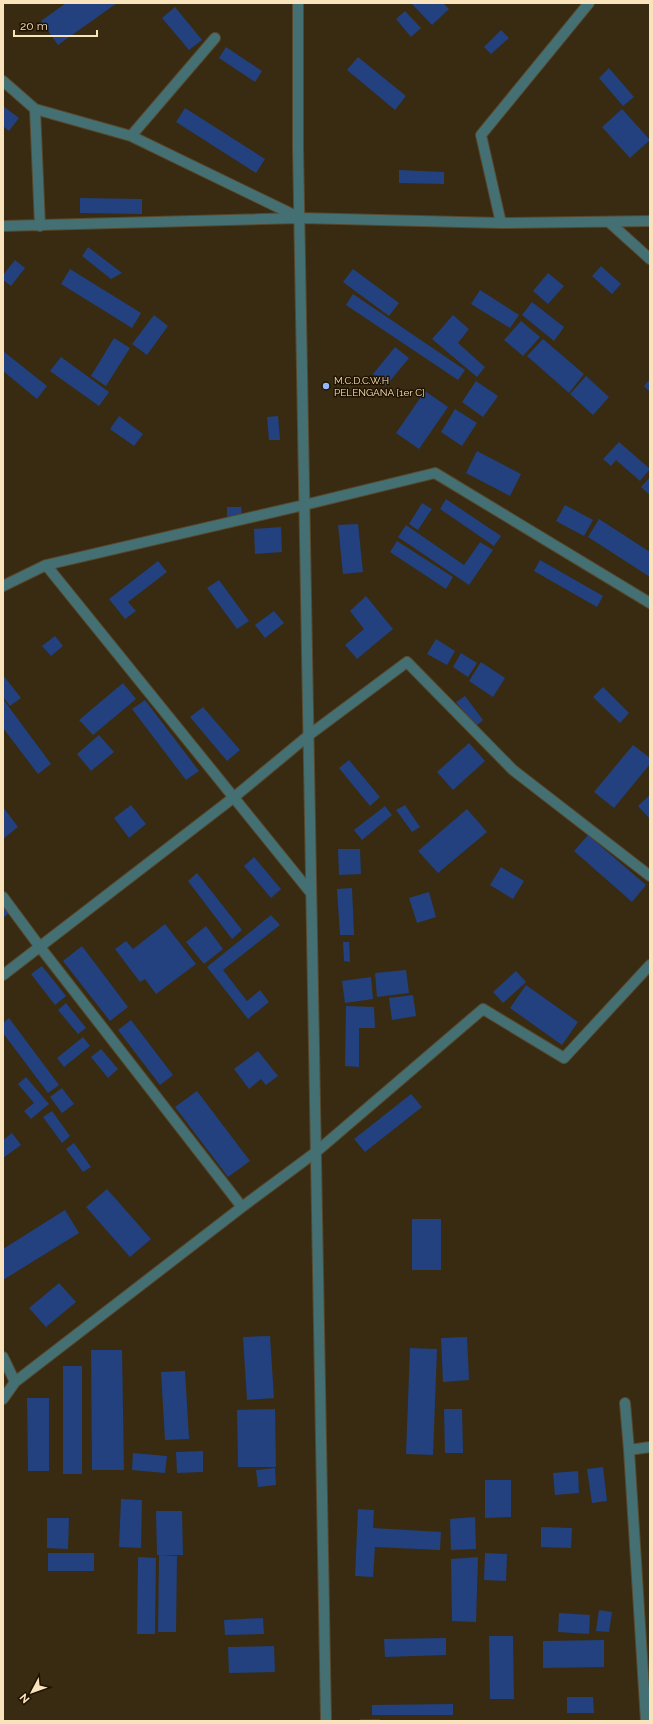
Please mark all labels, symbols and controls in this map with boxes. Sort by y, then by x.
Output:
scale bar [14,12,97,38]
text: 20 m [20,19,48,33]
place label: M.C.D.C.W.H PELENGANA [1er C] [334,375,425,398]
marker: M.C.D.C.W.H PELENGANA [1er C] [321,381,331,391]
north arrow [12,1672,52,1712]
text: N [17,1691,32,1706]

